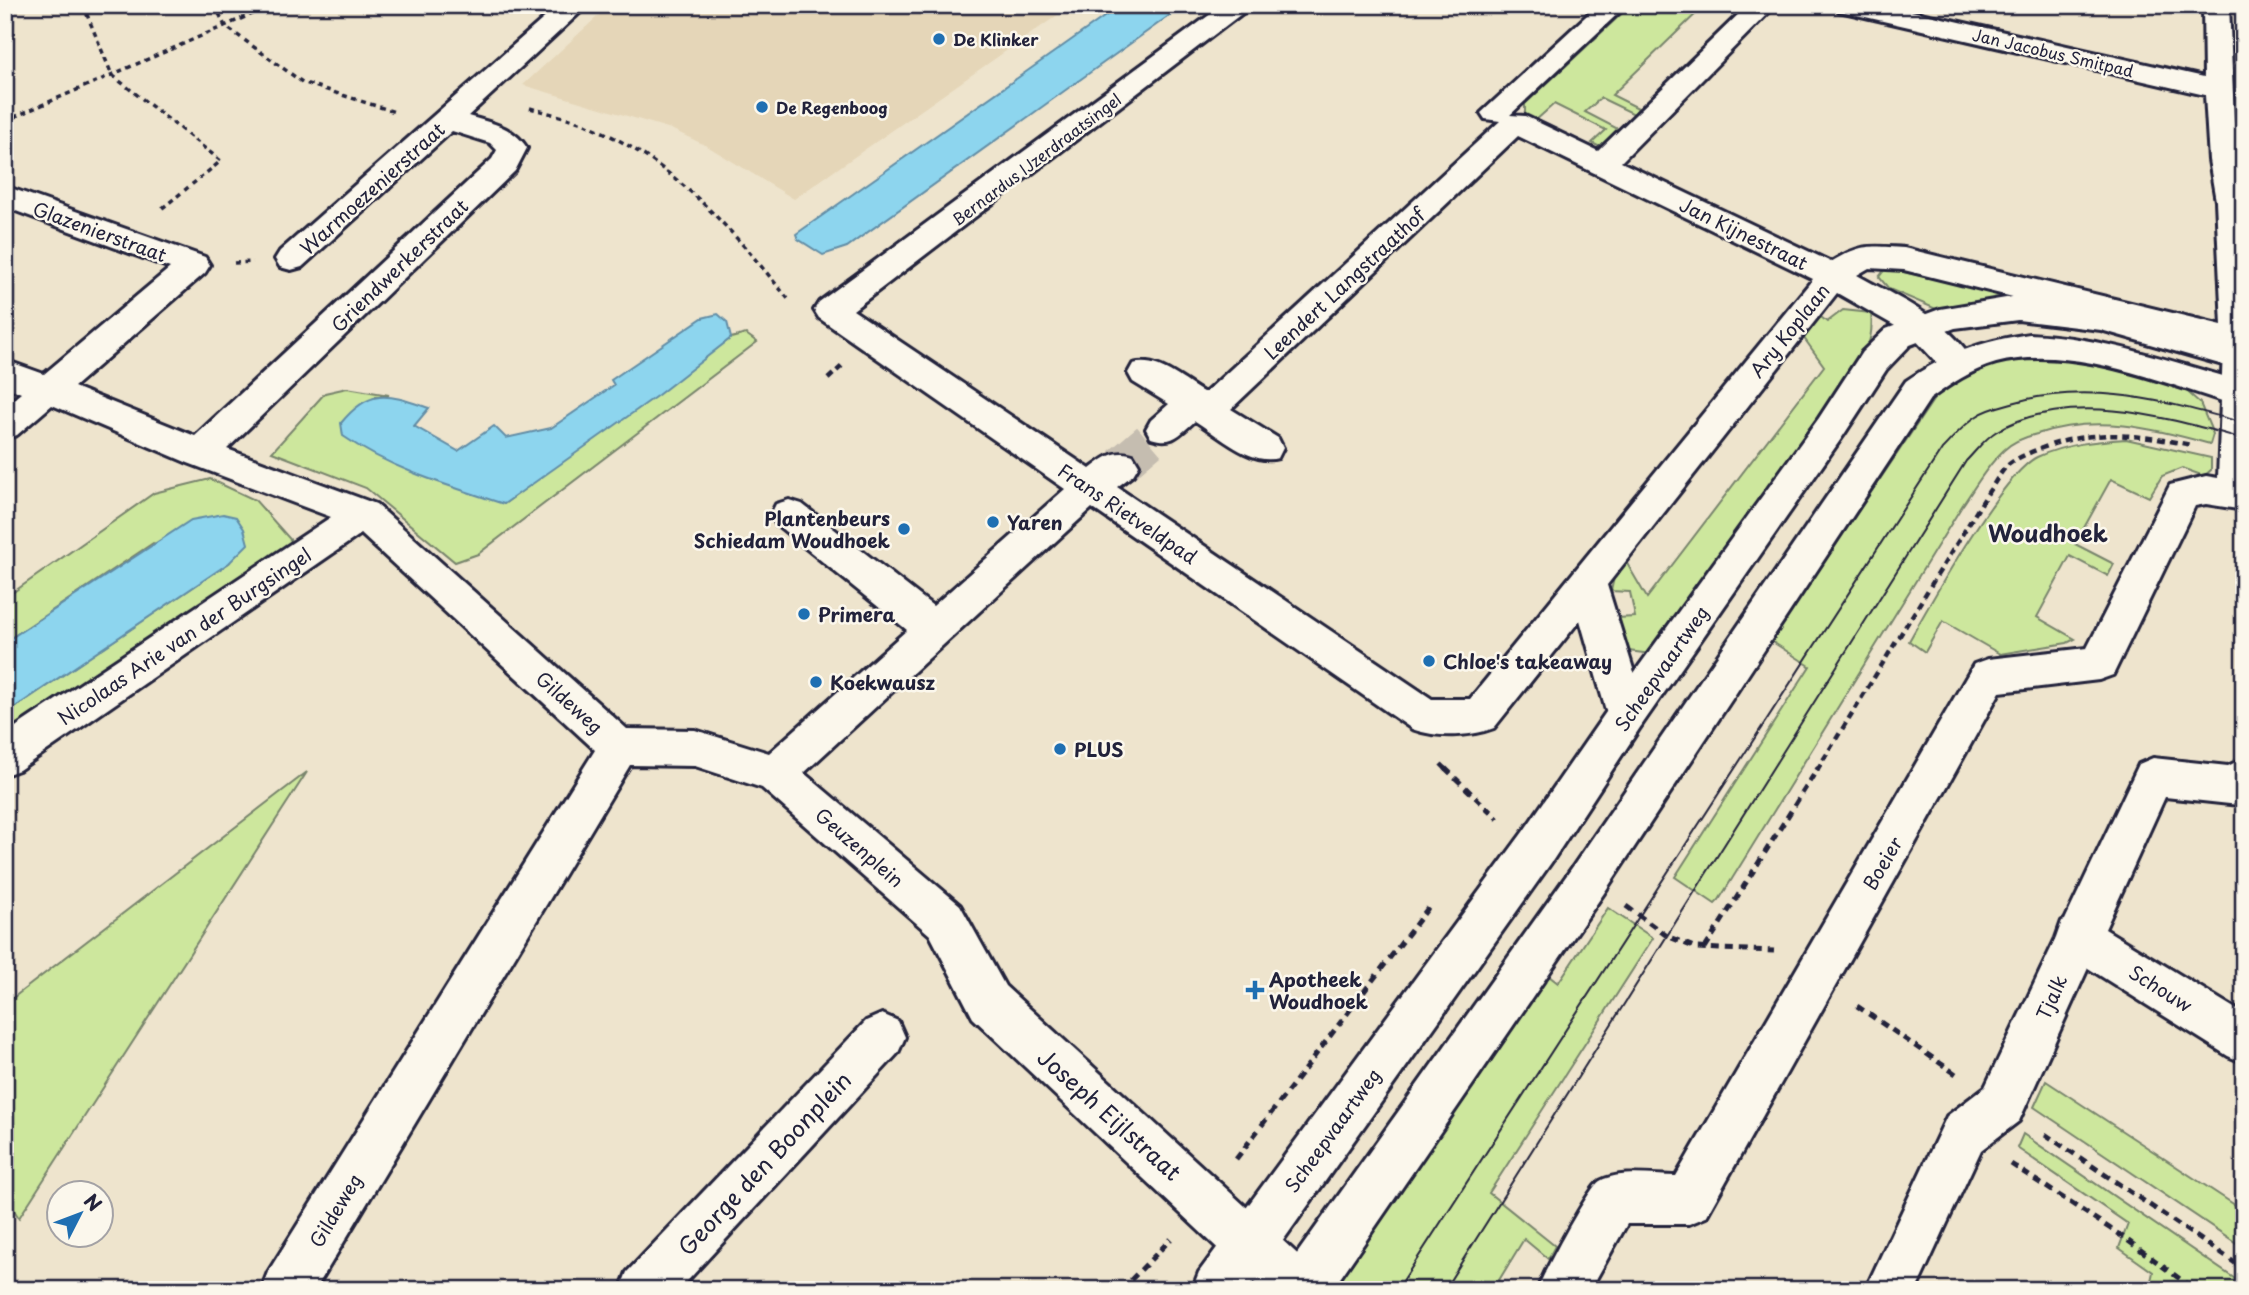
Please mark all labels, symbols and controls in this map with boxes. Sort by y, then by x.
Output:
street label: Jan Jacobus Smitpad [1970,22,2136,82]
place label: De Klinker [953,27,1039,51]
marker: De Klinker [931,31,947,47]
street label: Bernardus IJzerdraatsingel [946,87,1126,231]
place label: De Regenboog [776,95,888,119]
marker: De Regenboog [754,99,770,115]
street label: Warmoezenierstraat [293,115,451,261]
street label: Jan Kijnestraat [1675,190,1813,276]
street label: Griendwerkerstraat [324,192,474,338]
street label: Glazenierstraat [29,194,171,268]
street label: Leendert Langstraathof [1257,200,1432,365]
street label: Ary Koplaan [1742,277,1836,383]
street label: Frans Rietveldpad [1053,456,1203,570]
place label: Plantenbeurs Schiedam Woudhoek [694,504,890,554]
place label: Yaren [1007,508,1063,536]
marker: Yaren [985,514,1001,530]
district label: Woudhoek [1988,515,2108,550]
marker: Plantenbeurs Schiedam Woudhoek [896,521,912,537]
street label: Nicolaas Arie van der Burgsingel [52,540,316,732]
street label: Scheepvaartweg [1607,599,1715,737]
place label: Primera [818,600,895,628]
marker: Primera [796,606,812,622]
place label: Chloe's takeaway [1443,647,1612,675]
marker: Chloe's takeaway [1421,653,1437,669]
street label: Gildeweg [530,664,610,740]
place label: Koekwausz [830,668,935,696]
marker: Koekwausz [808,674,824,690]
place label: PLUS [1074,735,1123,763]
marker: PLUS [1052,741,1068,757]
street label: Geuzenplein [810,801,910,893]
street label: Boeier [1856,831,1909,895]
street label: Schouw [2124,958,2198,1019]
place label: Apotheek Woudhoek [1269,965,1369,1015]
street label: Tjalk [2029,970,2073,1024]
marker: Apotheek Woudhoek [1247,982,1263,998]
street label: Joseph Eijlstraat [1030,1040,1190,1188]
street label: Scheepvaartweg [1277,1062,1387,1198]
street label: George den Boonplein [669,1063,859,1263]
street label: Gildeweg [302,1168,368,1252]
north arrow [46,1180,116,1250]
text: N [78,1187,109,1217]

